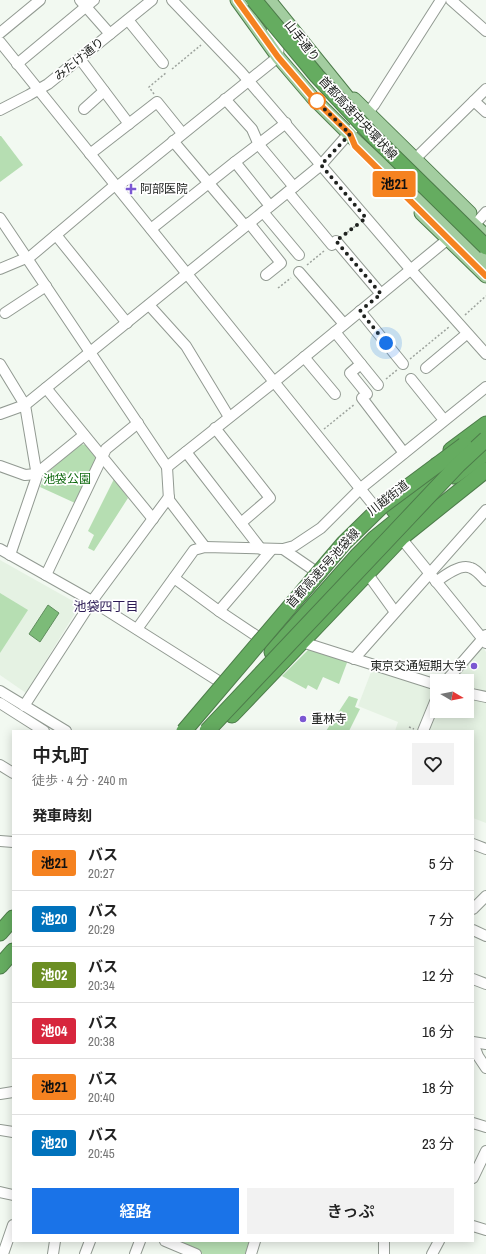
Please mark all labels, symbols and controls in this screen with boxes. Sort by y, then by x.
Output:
street label: 山手通り [281,17,323,65]
street label: みたけ通り [51,34,107,84]
street label: 首都高速中央環状線 [315,73,401,163]
unlabelled marker [308,92,326,110]
line badge: 池21 [371,171,417,197]
text: 池21 [381,175,407,193]
place label: 阿部医院 [140,181,188,197]
marker: 阿部医院 [125,183,137,195]
your location [376,333,396,353]
park label: 池袋公園 [43,471,91,487]
street label: 川越街道 [364,477,412,519]
street label: 首都高速5号池袋線 [283,525,363,611]
district label: 池袋四丁目 [73,598,139,615]
place label: 東京交通短期大学 [370,658,466,674]
marker: 東京交通短期大学 [469,661,479,671]
north arrow [430,674,474,718]
map controls [430,674,474,718]
place label: 重林寺 [311,711,347,727]
marker: 重林寺 [298,714,308,724]
text: 中丸町 [32,742,89,768]
button: heart [412,743,454,785]
text: 徒歩 · 4 分 · 240 m [32,772,127,789]
text: 発車時刻 [32,805,92,826]
text: バス [88,844,118,865]
text: 5 分 [429,853,454,874]
text: 池21 [41,854,67,872]
text: 20:27 [88,865,115,882]
text: バス [88,900,118,921]
text: 7 分 [429,909,454,930]
text: 池20 [41,910,67,928]
text: 20:29 [88,921,115,938]
text: バス [88,956,118,977]
text: 12 分 [422,965,454,986]
text: 池02 [41,966,67,984]
text: 20:34 [88,977,115,994]
text: バス [88,1012,118,1033]
text: 16 分 [422,1021,454,1042]
text: 池04 [41,1022,67,1040]
text: 20:38 [88,1033,115,1050]
text: バス [88,1068,118,1089]
text: 18 分 [422,1077,454,1098]
text: 池21 [41,1078,67,1096]
text: 20:40 [88,1089,115,1106]
text: バス [88,1124,118,1145]
text: 23 分 [422,1133,454,1154]
text: 池20 [41,1134,67,1152]
text: 20:45 [88,1145,115,1162]
button: 経路 [32,1188,239,1234]
button: きっぷ [247,1188,454,1234]

